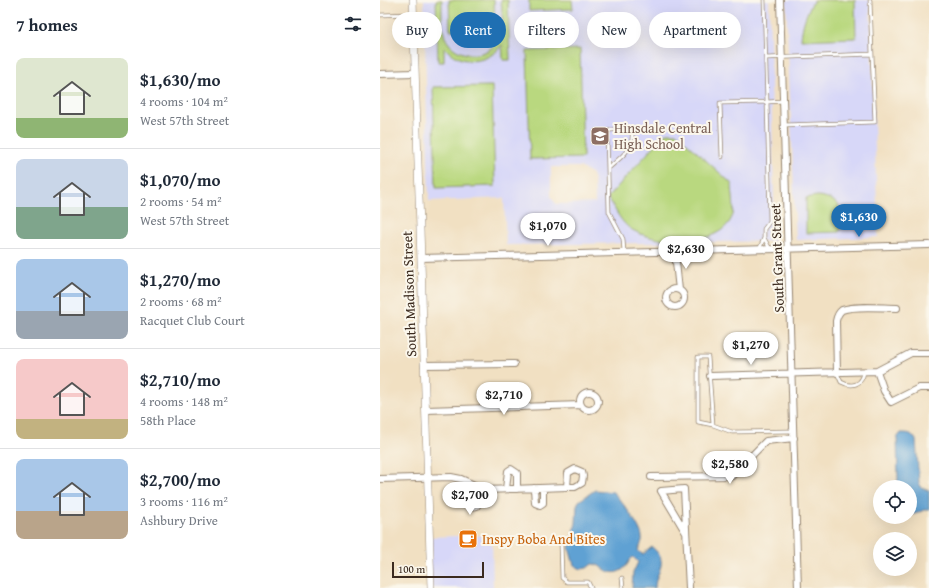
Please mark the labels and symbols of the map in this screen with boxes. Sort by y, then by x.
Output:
place label: Hinsdale Central High School [614,118,712,154]
school or university icon: Hinsdale Central High School [589,125,611,147]
street label: South Grant Street [765,203,789,313]
pin: $1,630 [826,204,892,238]
pin: $1,070 [515,213,581,247]
street label: South Madison Street [397,231,421,357]
pin: $2,630 [653,236,719,270]
pin: $1,270 [718,332,784,366]
pin: $2,710 [471,382,537,416]
pin: $2,580 [697,451,763,485]
pin: $2,700 [437,482,503,516]
cafe icon: Inspy Boba And Bites [457,528,479,550]
place label: Inspy Boba And Bites [482,529,605,549]
scale bar [392,560,484,579]

